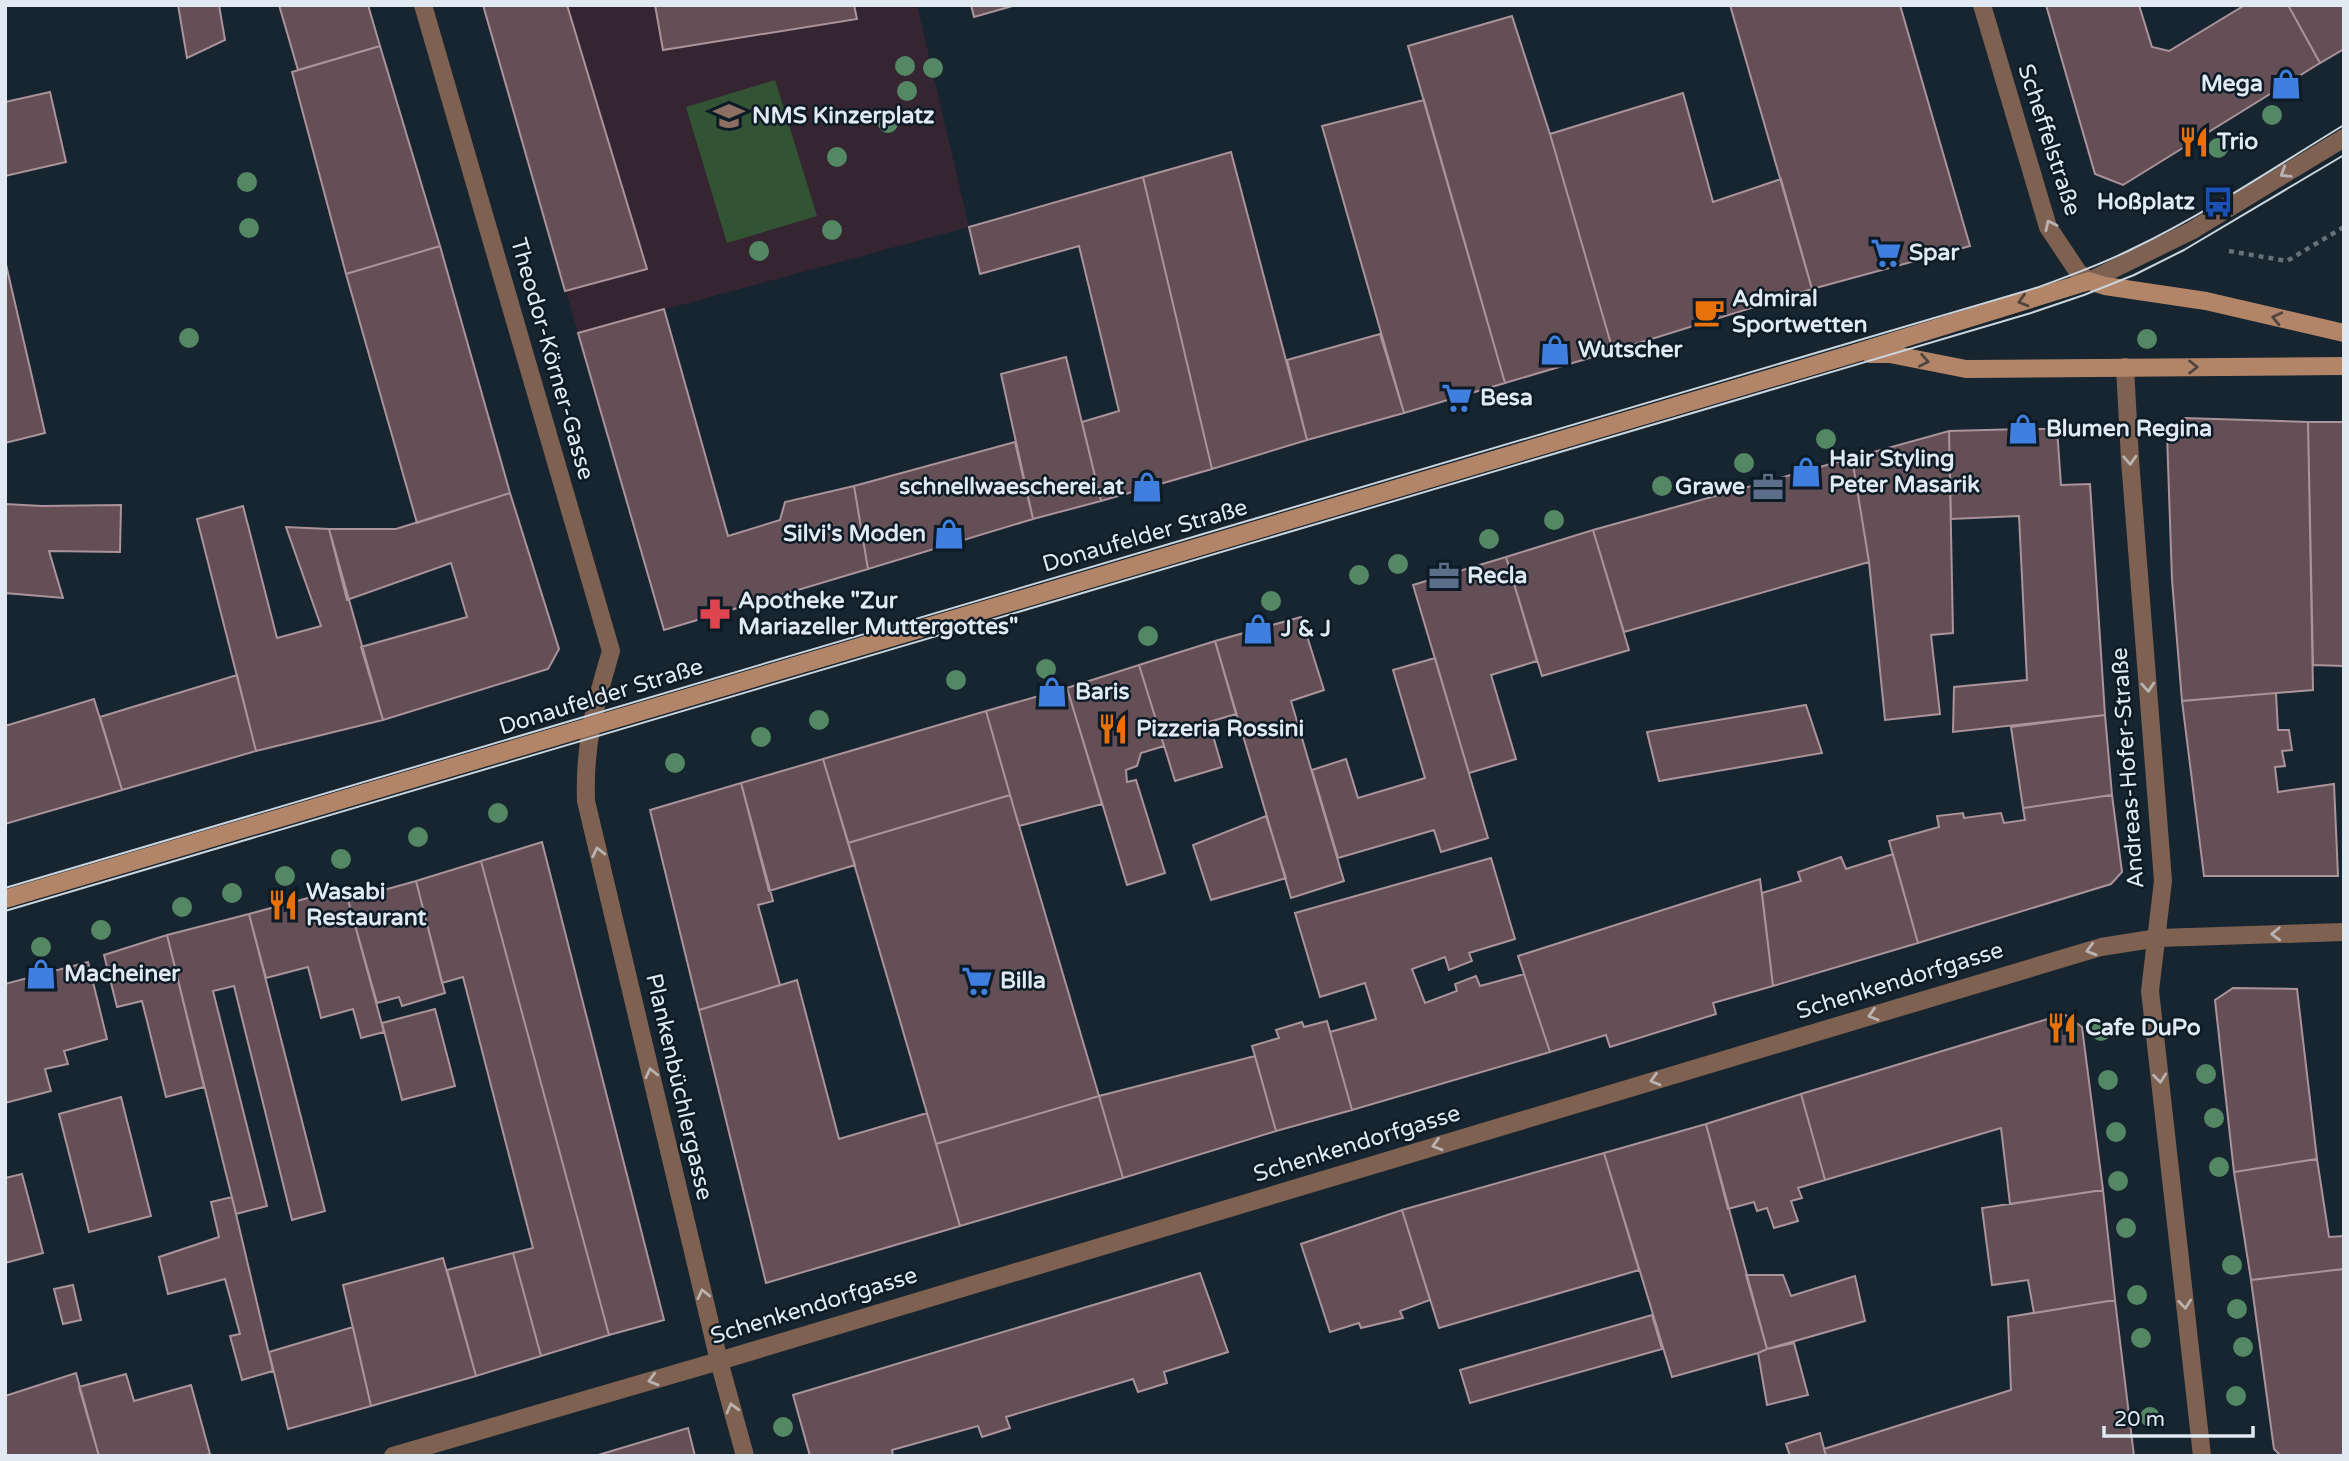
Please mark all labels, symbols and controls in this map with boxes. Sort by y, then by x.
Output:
street label: Scheffelstraße [2011,61,2087,219]
shop icon: Mega [2269,67,2303,101]
place label: Mega [2201,70,2263,98]
school or university icon: NMS Kinzerplatz [712,99,746,133]
place label: NMS Kinzerplatz [752,102,934,130]
restaurant icon: Trio [2177,125,2211,159]
place label: Trio [2216,128,2258,156]
one-way arrow [2280,165,2293,178]
bus stop icon: Hoßplatz [2201,185,2235,219]
place label: Hoßplatz [2097,188,2195,216]
one-way arrow [2044,220,2058,233]
street label: Theodor-Körner-Gasse [504,235,600,483]
supermarket icon: Spar [1869,236,1903,270]
place label: Spar [1909,239,1960,267]
place label: Admiral Sportwetten [1732,285,1867,339]
one-way arrow [2018,292,2030,307]
cafe icon: Admiral Sportwetten [1692,295,1726,329]
one-way arrow [2271,311,2283,326]
shop icon: Wutscher [1538,333,1572,367]
place label: Wutscher [1578,336,1683,364]
one-way arrow [1918,353,1930,368]
one-way arrow [2189,359,2199,375]
supermarket icon: Besa [1440,381,1474,415]
place label: Besa [1480,384,1533,412]
shop icon: Blumen Regina [2006,412,2040,446]
place label: Blumen Regina [2046,415,2212,443]
place label: Hair Styling Peter Masarik [1829,445,1980,499]
shop icon: Hair Styling Peter Masarik [1789,455,1823,489]
one-way arrow [2122,455,2137,466]
shop icon: schnellwaescherei.at [1130,470,1164,504]
office icon: Grawe [1751,470,1785,504]
place label: schnellwaescherei.at [899,473,1124,501]
place label: Grawe [1675,473,1745,501]
street label: Donaufelder Straße [1039,493,1251,579]
shop icon: Silvi's Moden [932,517,966,551]
place label: Silvi's Moden [783,520,926,548]
office icon: Recla [1427,559,1461,593]
place label: Recla [1467,562,1527,590]
place label: Apotheke "Zur Mariazeller Muttergottes" [738,587,1019,641]
pharmacy icon: Apotheke "Zur Mariazeller Muttergottes" [698,597,732,631]
shop icon: J & J [1241,612,1275,646]
place label: J & J [1280,615,1331,643]
street label: Andreas-Hofer-Straße [2106,647,2150,889]
street label: Donaufelder Straße [496,653,706,741]
shop icon: Baris [1035,675,1069,709]
place label: Baris [1075,678,1129,706]
one-way arrow [2140,681,2155,692]
restaurant icon: Pizzeria Rossini [1096,712,1130,746]
place label: Pizzeria Rossini [1136,715,1304,743]
one-way arrow [592,846,607,858]
place label: Wasabi Restaurant [306,878,426,932]
restaurant icon: Wasabi Restaurant [266,888,300,922]
one-way arrow [2270,927,2281,942]
street label: Schenkendorfgasse [1793,936,2007,1026]
one-way arrow [2085,941,2097,956]
shop icon: Macheiner [24,957,58,991]
place label: Macheiner [64,960,181,988]
supermarket icon: Billa [960,964,994,998]
place label: Billa [1000,967,1046,995]
street label: Plankenbüchlergasse [639,971,719,1203]
one-way arrow [1867,1006,1879,1021]
restaurant icon: Cafe DuPo [2045,1011,2079,1045]
place label: Cafe DuPo [2085,1014,2201,1042]
one-way arrow [645,1067,659,1079]
one-way arrow [1649,1072,1661,1087]
one-way arrow [2152,1073,2167,1084]
street label: Schenkendorfgasse [1250,1099,1464,1189]
one-way arrow [1431,1137,1443,1152]
street label: Schenkendorfgasse [707,1261,921,1351]
one-way arrow [697,1288,711,1300]
one-way arrow [2177,1299,2192,1310]
one-way arrow [647,1371,659,1386]
scale bar [2104,1394,2253,1438]
one-way arrow [726,1402,741,1414]
text: 20 m [2114,1407,2165,1432]

